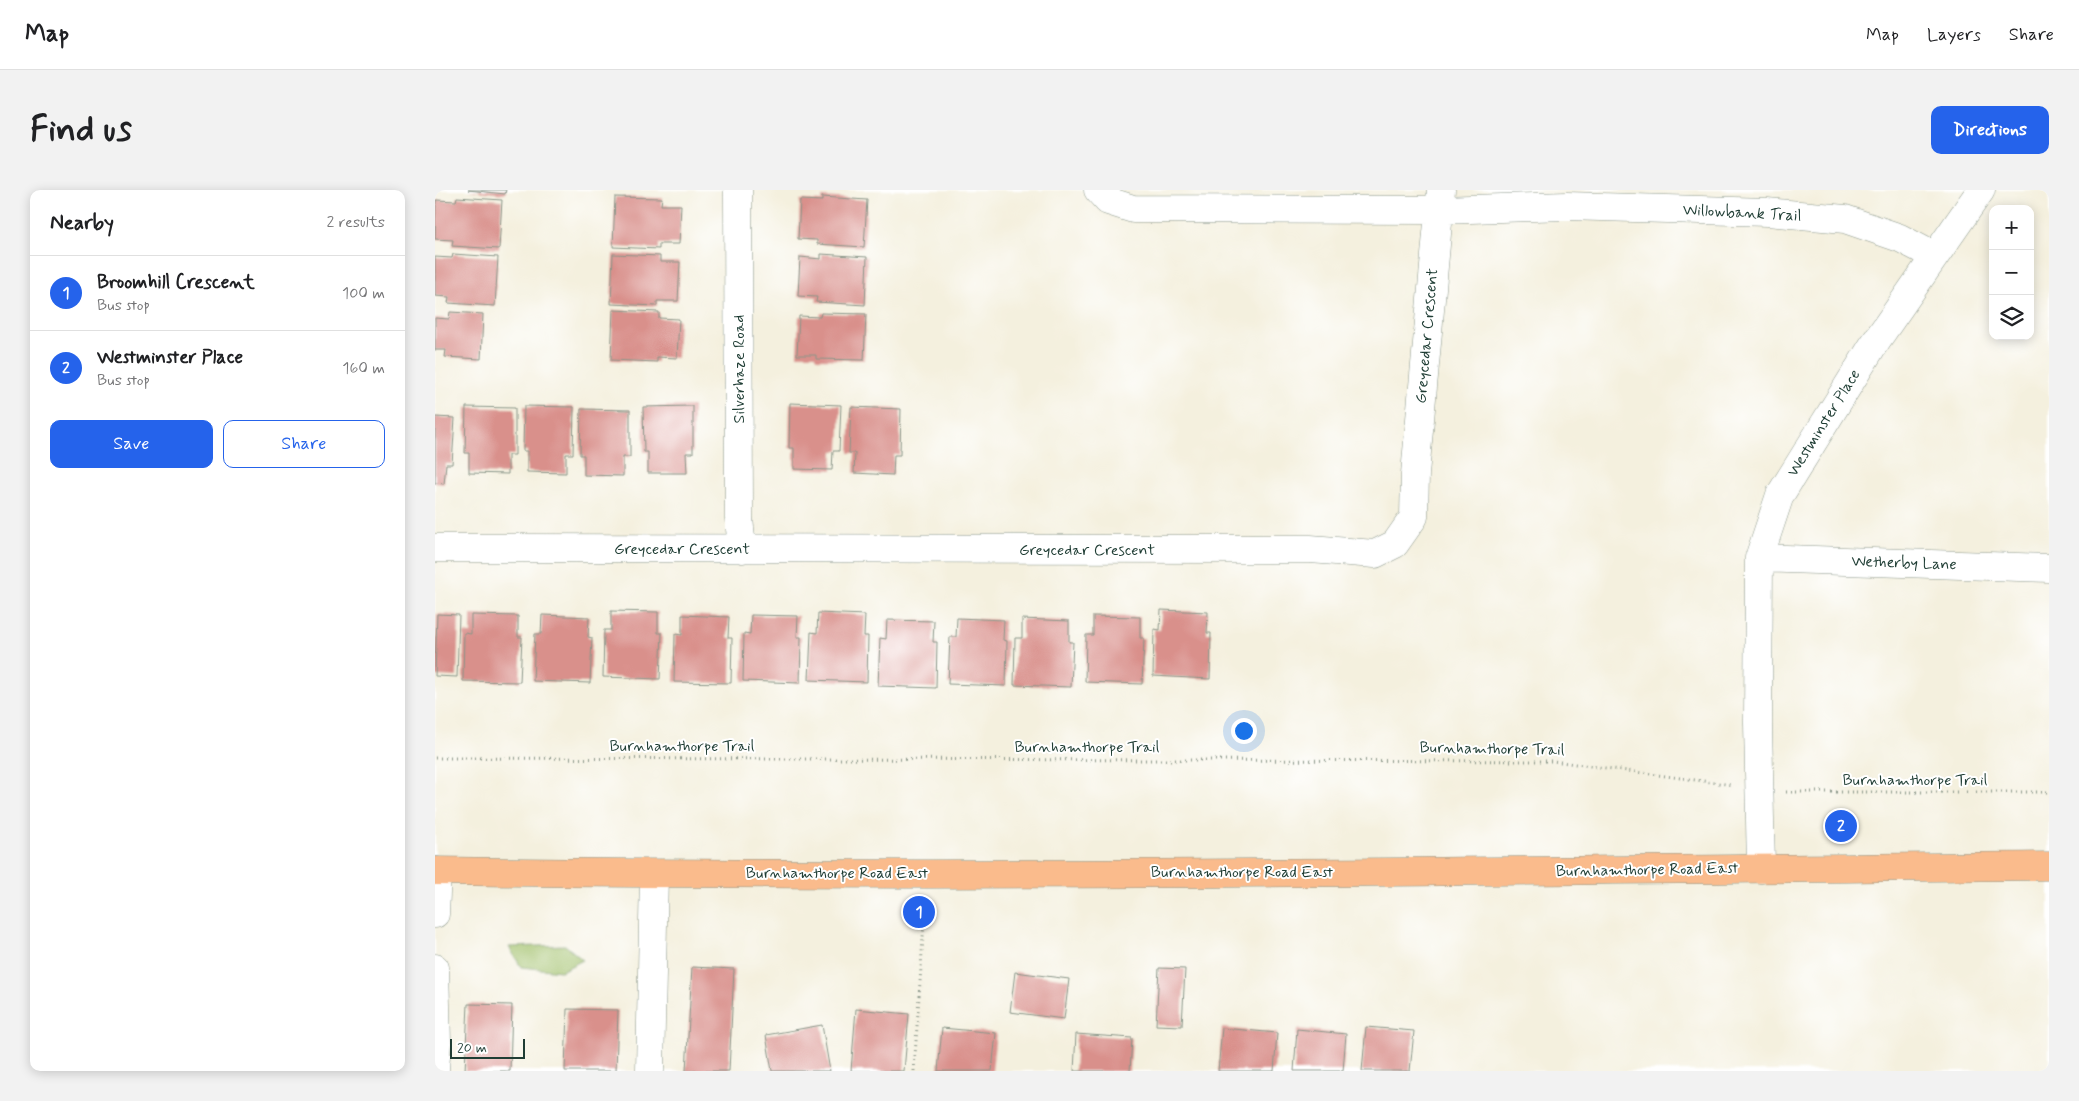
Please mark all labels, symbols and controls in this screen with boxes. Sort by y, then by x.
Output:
text: Map [25,19,69,50]
text: Map [1866,23,1899,47]
text: Layers [1927,23,1981,47]
text: Share [2009,23,2054,47]
button: Directions [1931,106,2049,154]
text: Find us [30,107,132,153]
street label: Willowbank Trail [1682,199,1802,227]
map controls [1989,205,2034,340]
button: + [1989,205,2034,250]
text: Nearby [50,209,114,237]
text: 2 results [327,212,385,233]
button: − [1989,250,2034,295]
street label: Greycedar Crescent [1411,267,1443,405]
text: Broomhill Crescent [97,270,255,295]
text: 1 [62,283,70,304]
text: 100 m [342,283,385,304]
text: Bus stop [97,295,150,316]
button: layers [1989,295,2034,340]
street label: Silverhaze Road [729,315,750,423]
text: Westminster Place [97,345,243,370]
text: 2 [62,358,70,379]
text: 160 m [342,358,385,379]
street label: Westminster Place [1783,365,1865,481]
text: Bus stop [97,370,150,391]
button: Save [50,420,213,468]
button: Share [223,420,385,468]
street label: Greycedar Crescent [614,539,750,560]
street label: Greycedar Crescent [1019,540,1155,561]
street label: Wetherby Lane [1851,551,1957,575]
your location [1231,718,1257,744]
street label: Burnhamthorpe Trail [609,736,755,757]
street label: Burnhamthorpe Trail [1014,737,1160,758]
street label: Burnhamthorpe Trail [1419,737,1565,761]
street label: Burnhamthorpe Trail [1842,770,1988,791]
pin: 2 [1825,807,1857,845]
street label: Burnhamthorpe Road East [1556,858,1738,882]
street label: Burnhamthorpe Road East [1151,862,1333,883]
street label: Burnhamthorpe Road East [746,863,928,884]
pin: 1 [903,893,935,931]
scale bar [450,1036,525,1059]
text: 20 m [457,1039,487,1057]

